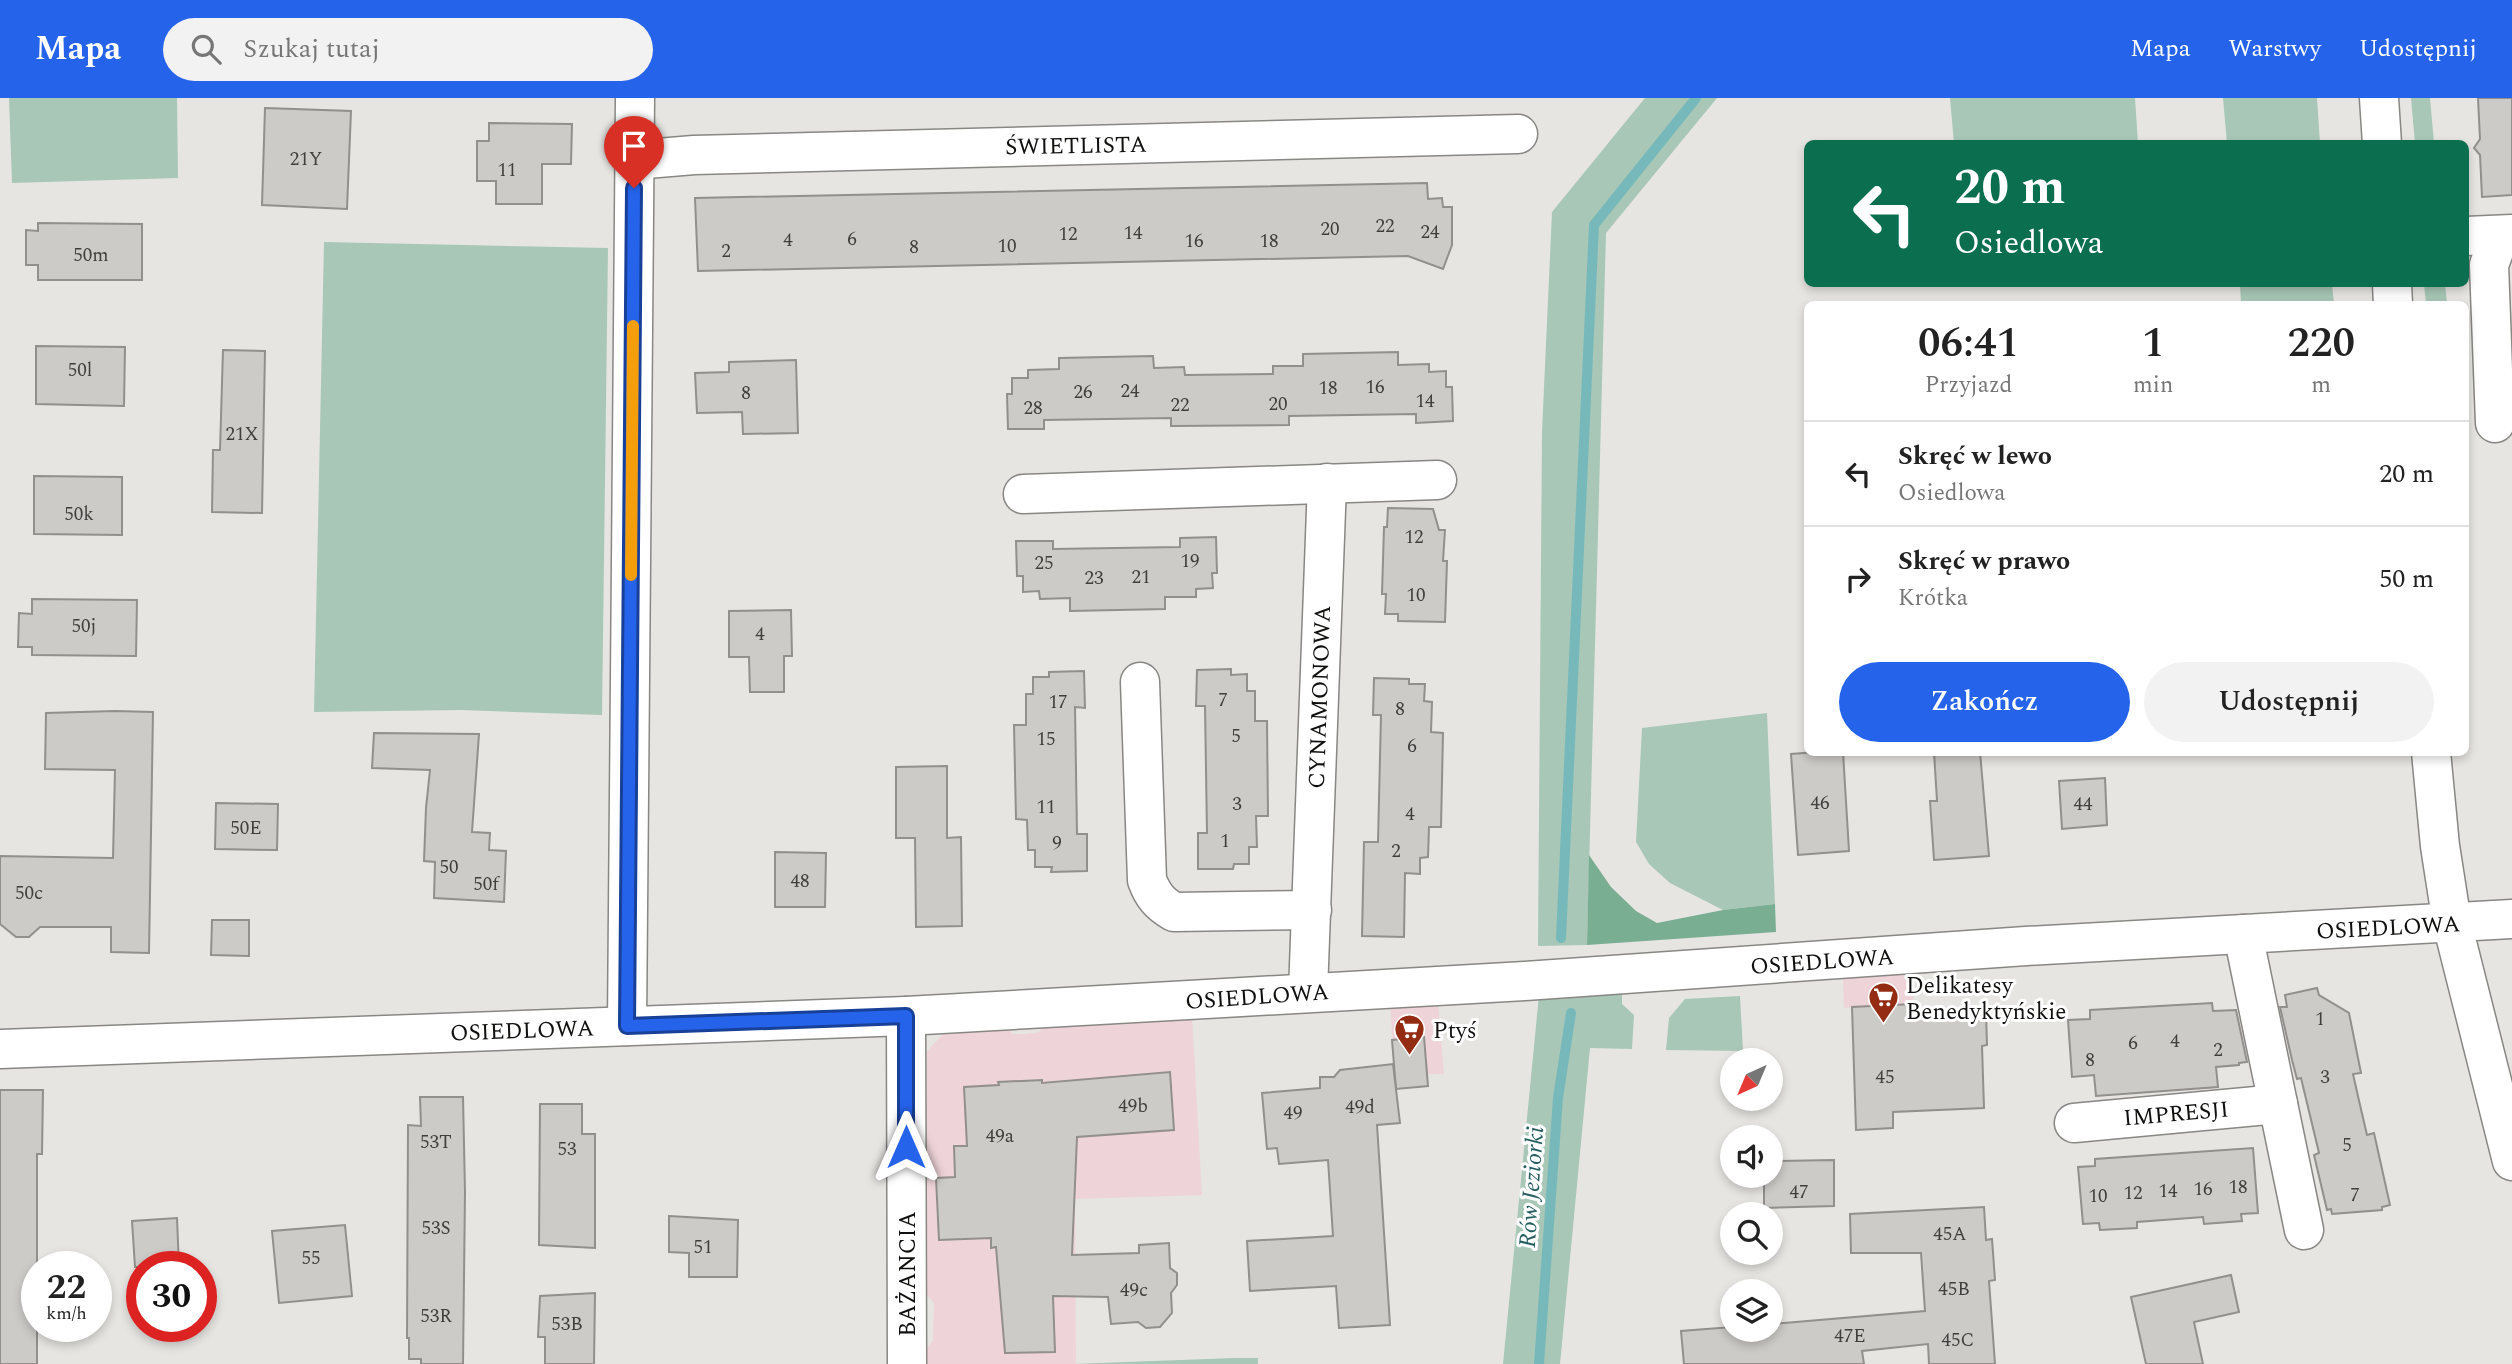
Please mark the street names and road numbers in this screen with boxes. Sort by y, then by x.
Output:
street label: ŚWIETLISTA [1005,128,1147,165]
street label: CYNAMONOWA [1300,605,1341,789]
street label: OSIEDLOWA [2315,907,2461,950]
street label: OSIEDLOWA [1749,940,1895,985]
street label: OSIEDLOWA [1184,975,1330,1020]
street label: OSIEDLOWA [449,1011,595,1052]
street label: IMPRESJI [2122,1092,2230,1137]
street label: BAŻANCIA [891,1211,926,1337]

